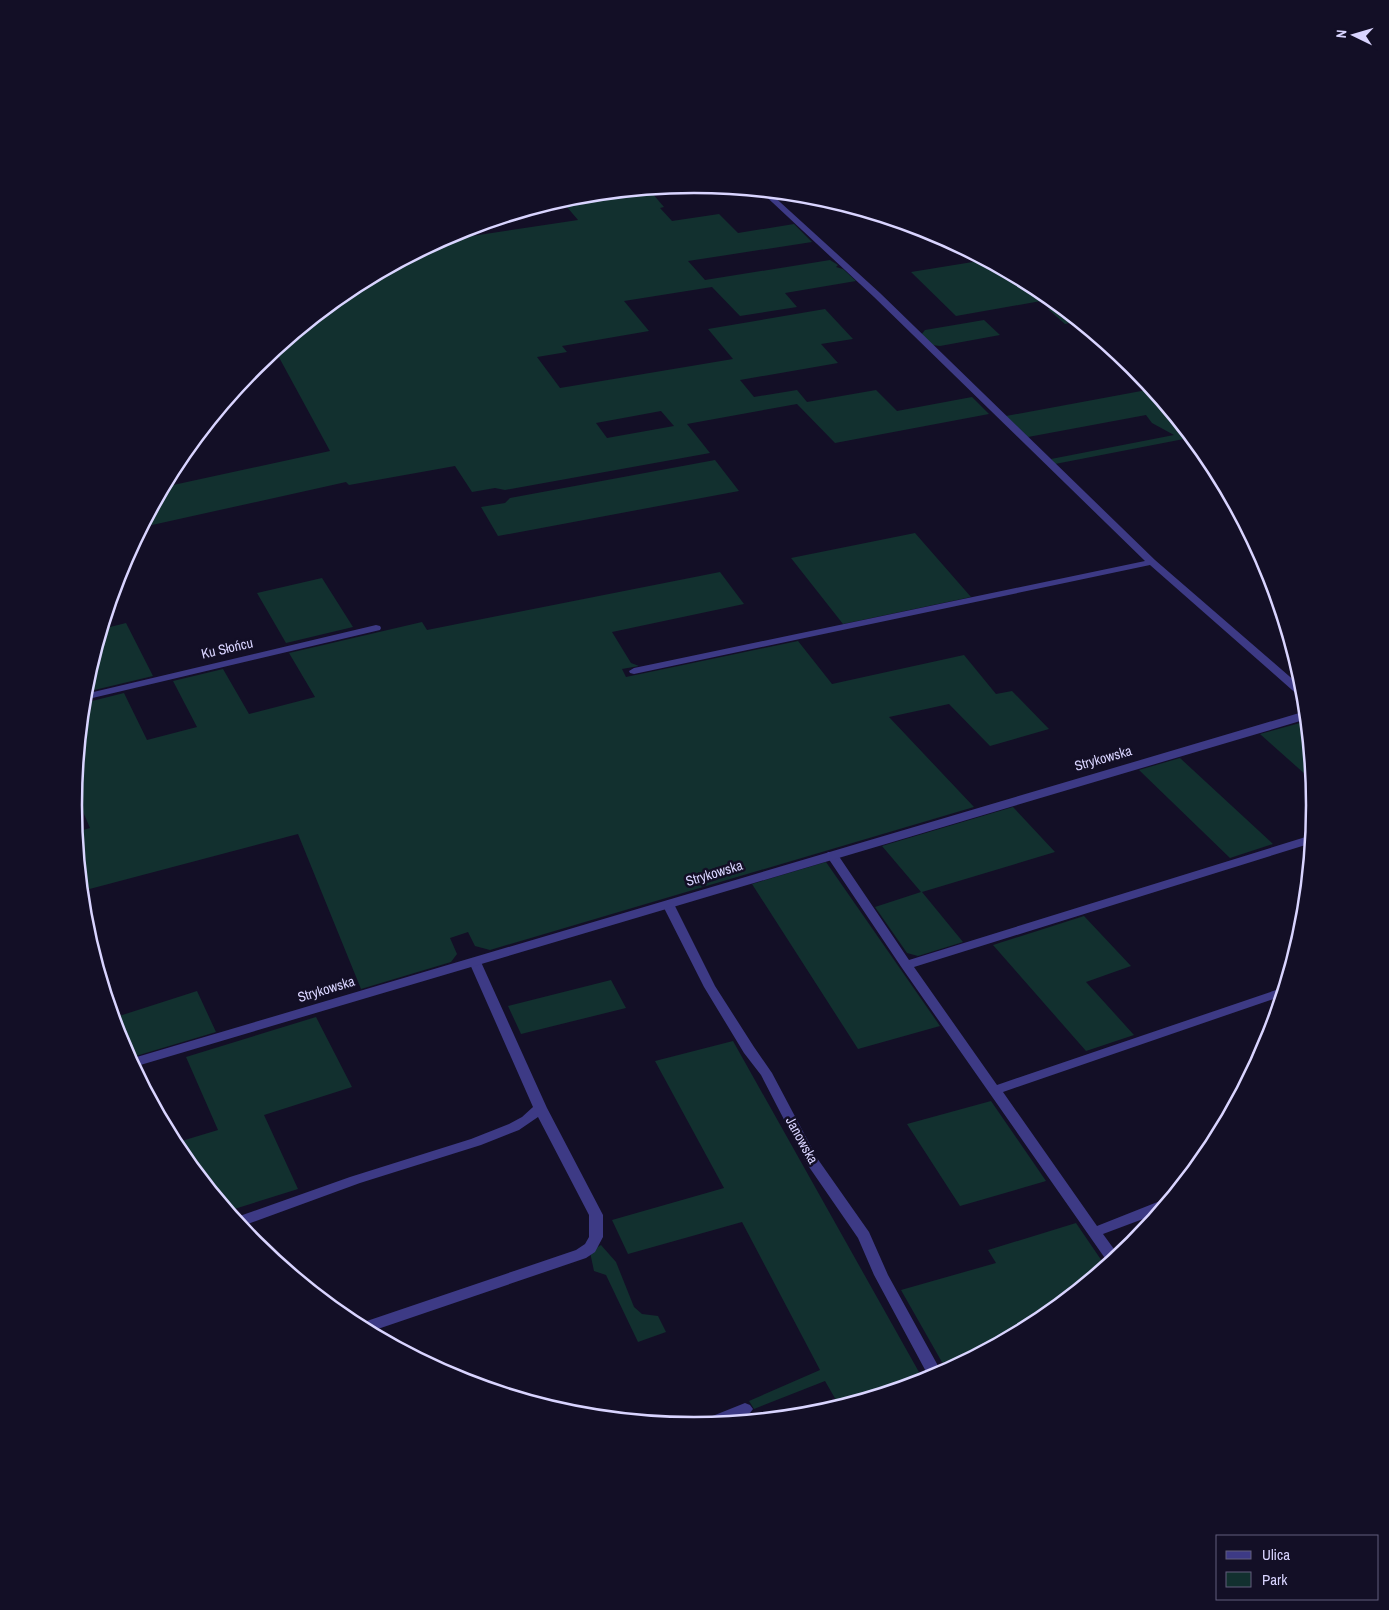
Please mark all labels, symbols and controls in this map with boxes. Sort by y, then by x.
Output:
north arrow [1329,10,1379,60]
text: N [1332,29,1350,39]
street label: Ku Słońcu [199,633,255,663]
street label: Strykowska [1072,741,1134,775]
street label: Strykowska [683,856,745,890]
street label: Strykowska [295,972,357,1006]
street label: Janowska [782,1113,823,1167]
legend [1216,1535,1379,1600]
text: Ulica [1262,1544,1290,1565]
text: Park [1262,1569,1288,1590]

